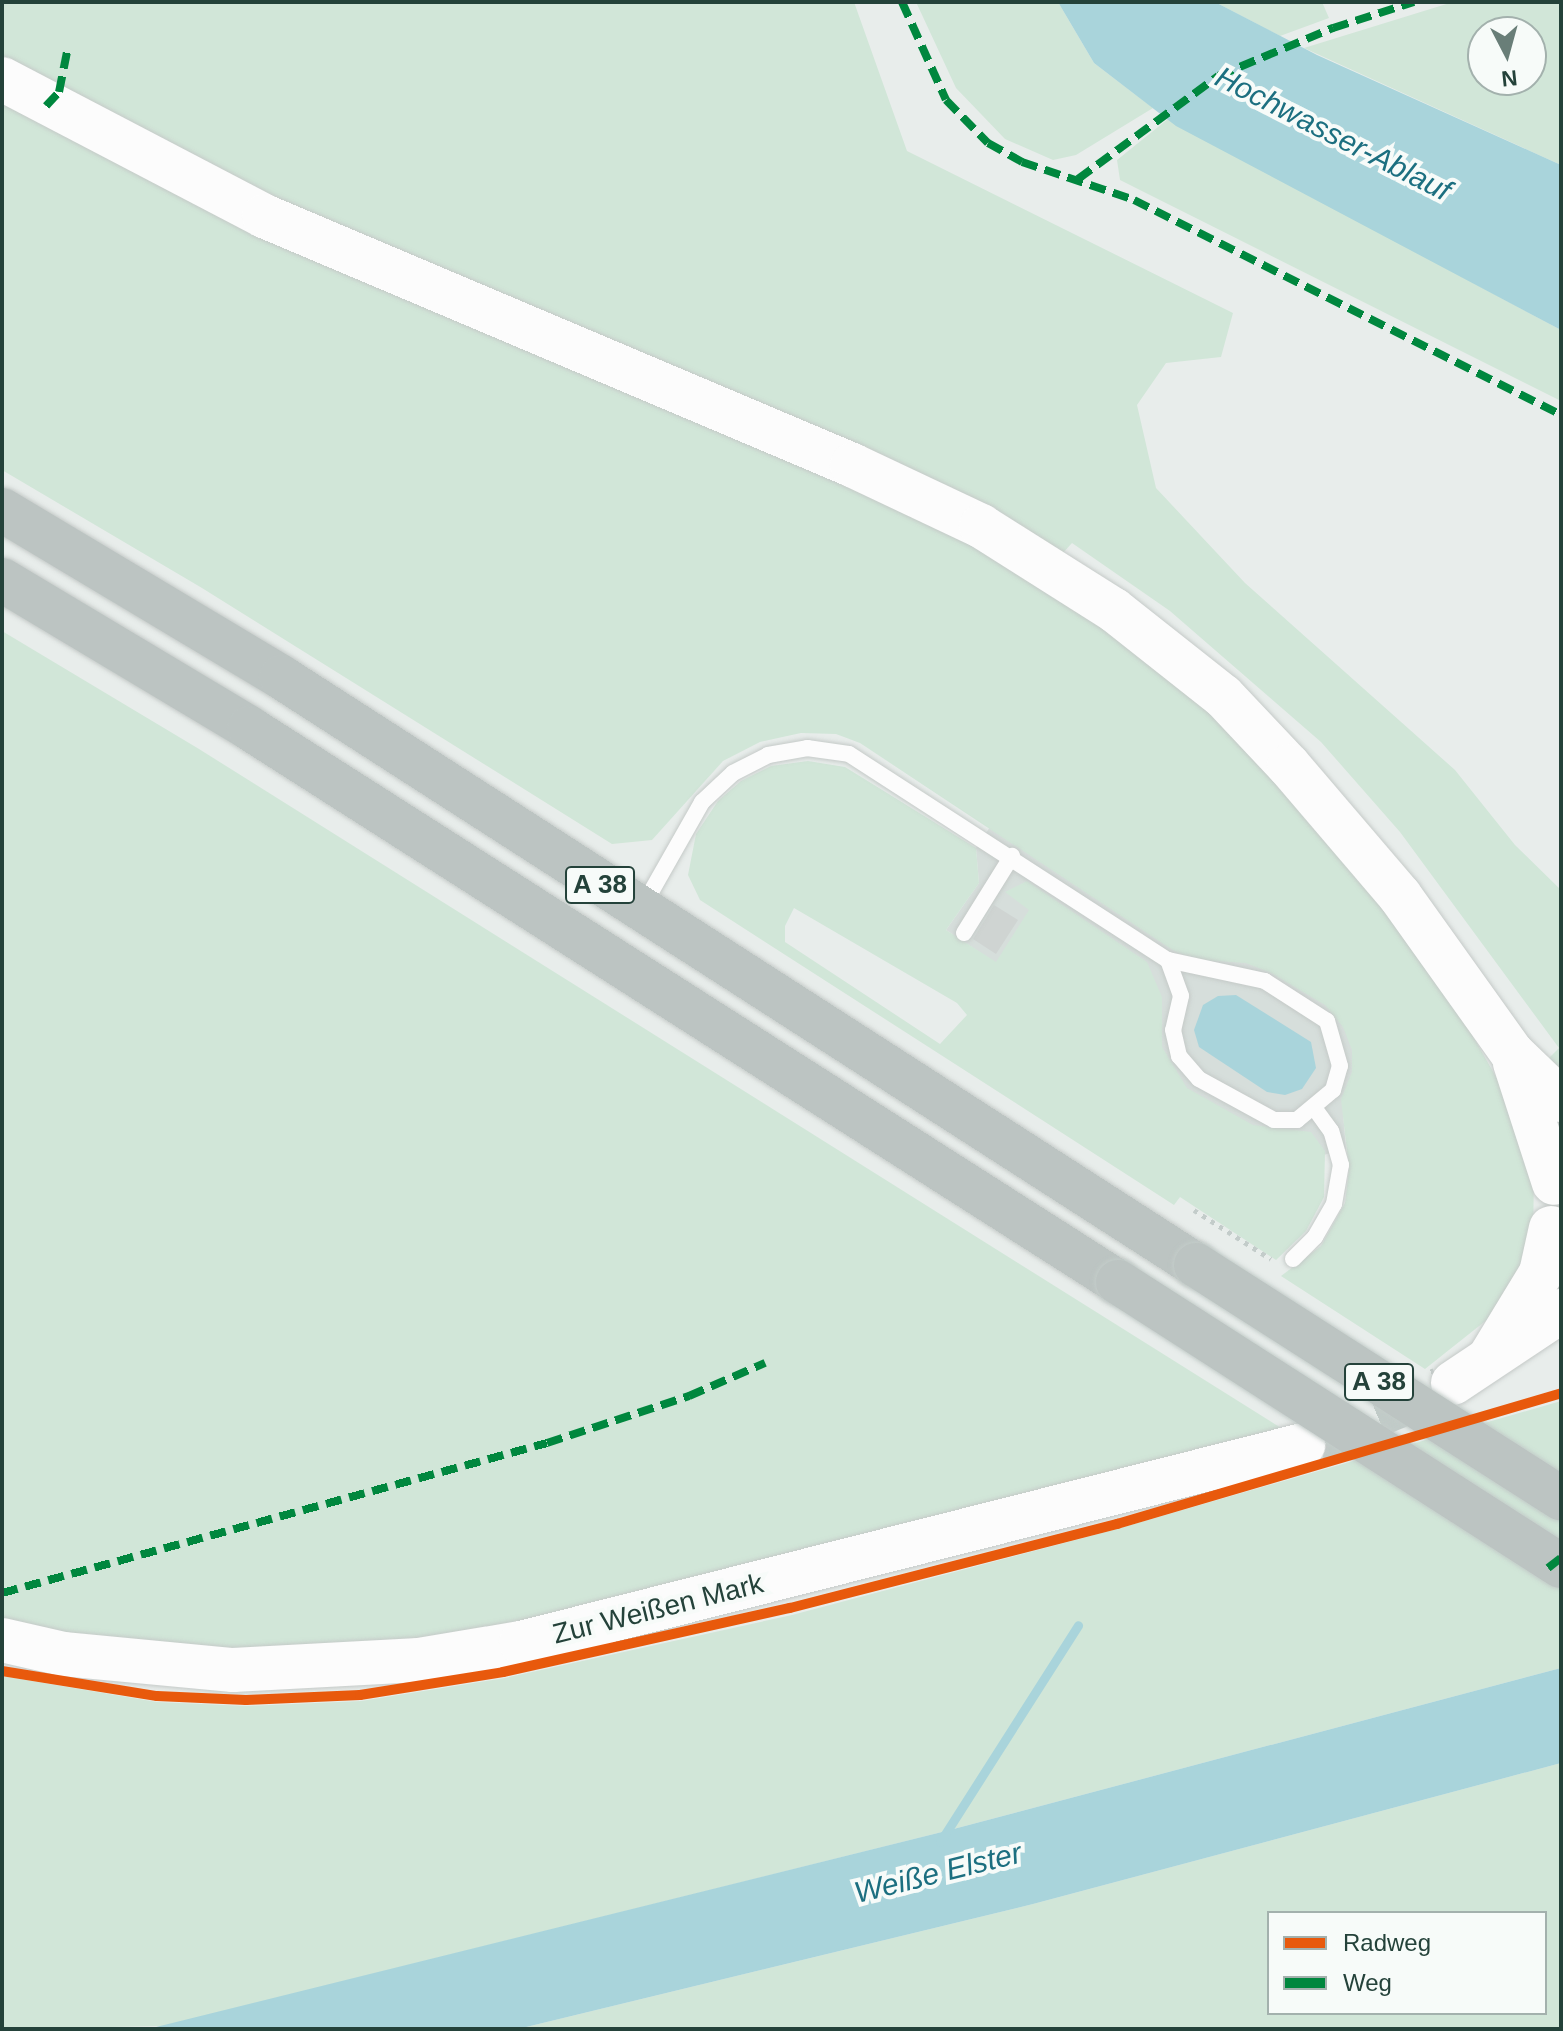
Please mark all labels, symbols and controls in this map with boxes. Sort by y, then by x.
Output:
north arrow [1467,16,1547,96]
water label: Hochwasser-Ablauf [1209,59,1457,209]
text: N [1500,65,1519,92]
road number: A 38 [564,863,636,907]
road number: A 38 [1343,1360,1415,1404]
street label: Zur Weißen Mark [549,1567,767,1651]
water label: Weiße Elster [851,1835,1025,1911]
legend [1267,1911,1547,2015]
text: Radweg [1343,1929,1431,1956]
text: Weg [1343,1969,1392,1996]

